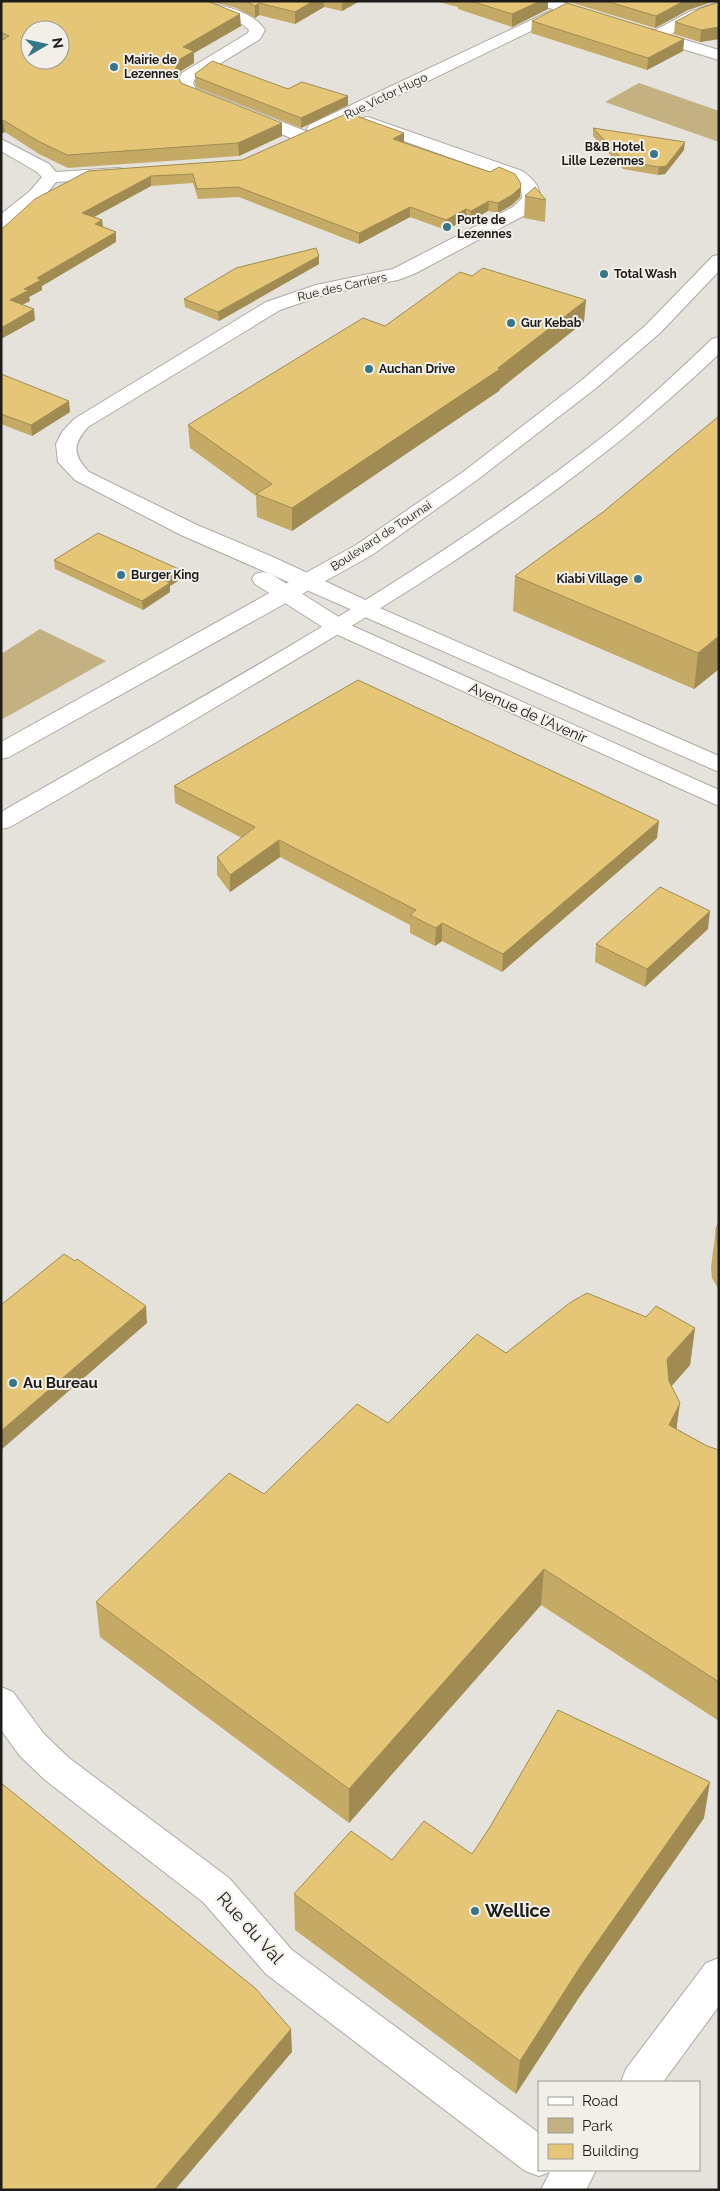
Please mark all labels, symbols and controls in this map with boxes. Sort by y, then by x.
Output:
north arrow [20,20,70,70]
text: N [49,36,67,49]
place label: Mairie de Lezennes [124,53,179,81]
marker: Mairie de Lezennes [108,61,120,73]
street label: Rue Victor Hugo [342,70,430,122]
place label: B&B Hotel Lille Lezennes [562,140,644,168]
marker: B&B Hotel Lille Lezennes [648,148,660,160]
place label: Porte de Lezennes [457,213,512,241]
marker: Porte de Lezennes [441,221,453,233]
place label: Total Wash [614,267,677,281]
marker: Total Wash [598,268,610,280]
street label: Rue des Carriers [296,270,388,304]
place label: Gur Kebab [521,316,582,330]
marker: Gur Kebab [505,317,517,329]
place label: Auchan Drive [379,362,455,376]
marker: Auchan Drive [363,363,375,375]
street label: Boulevard de Tournai [328,498,434,574]
place label: Burger King [131,568,199,582]
marker: Burger King [115,569,127,581]
place label: Kiabi Village [556,572,628,586]
marker: Kiabi Village [632,573,644,585]
street label: Avenue de l'Avenir [466,679,591,747]
place label: Au Bureau [23,1374,98,1392]
marker: Au Bureau [7,1377,19,1389]
street label: Rue du Val [213,1887,288,1968]
place label: Wellice [485,1900,551,1921]
marker: Wellice [469,1905,481,1917]
legend [538,2081,700,2171]
text: Road [582,2092,618,2110]
text: Park [582,2117,613,2135]
text: Building [582,2142,639,2160]

